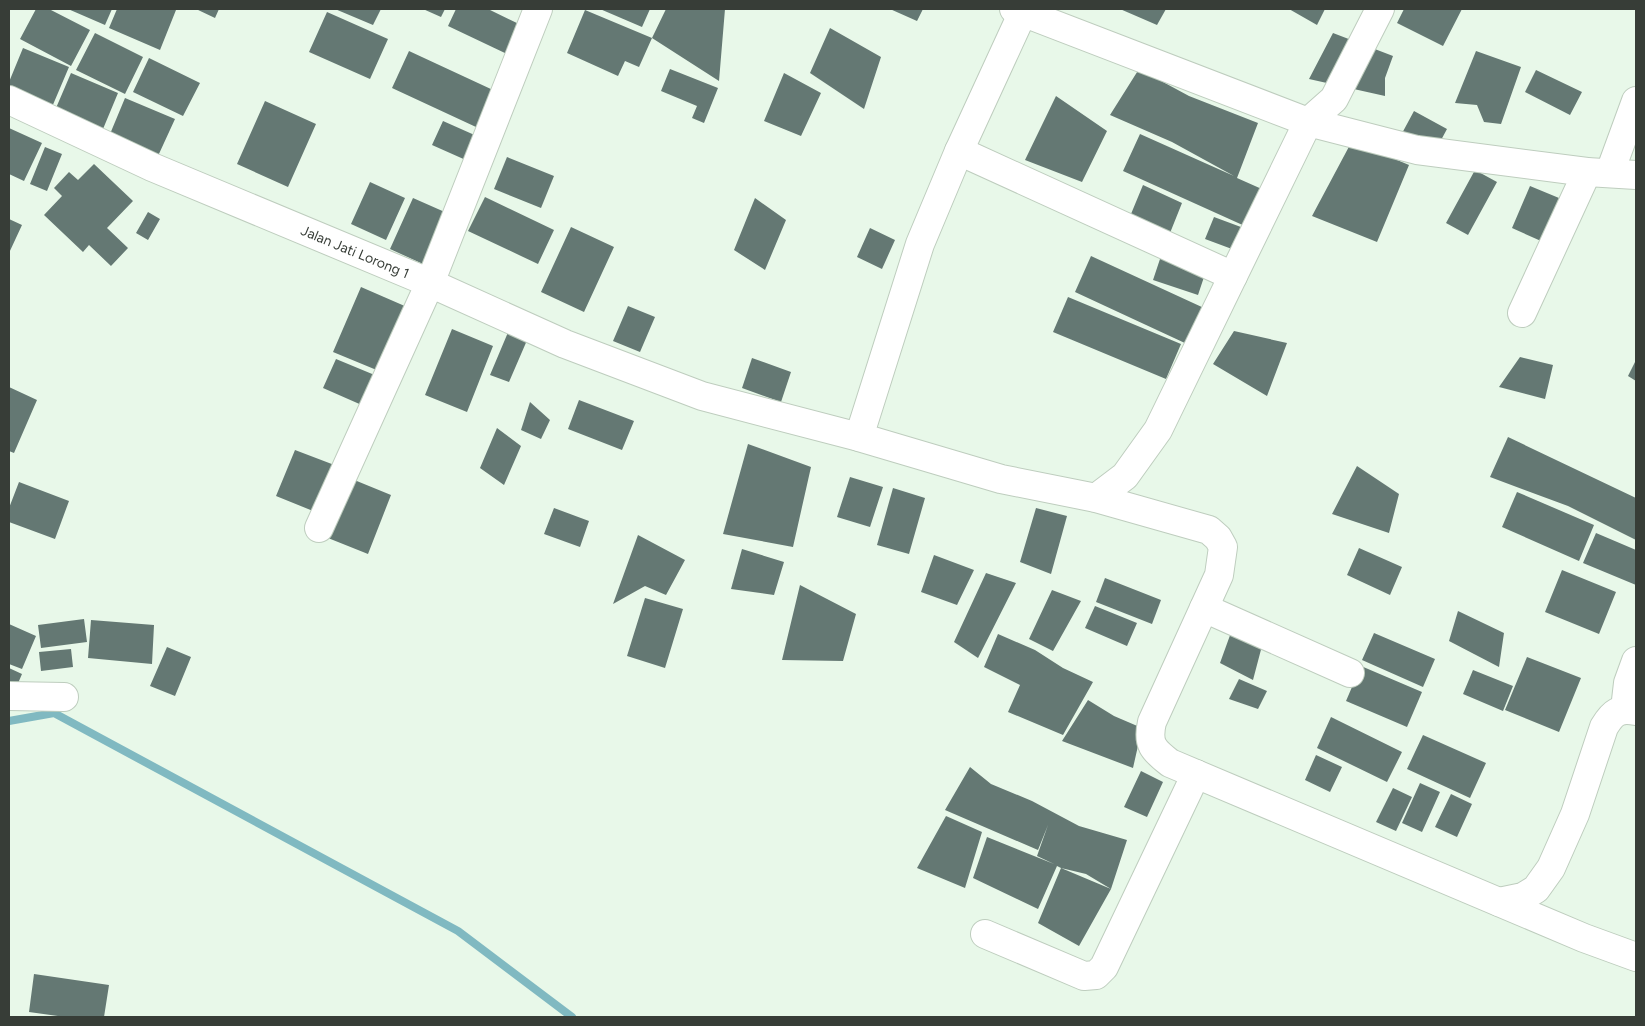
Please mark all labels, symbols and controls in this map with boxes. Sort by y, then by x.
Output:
street label: Jalan Jati Lorong 1 [298,222,412,282]

